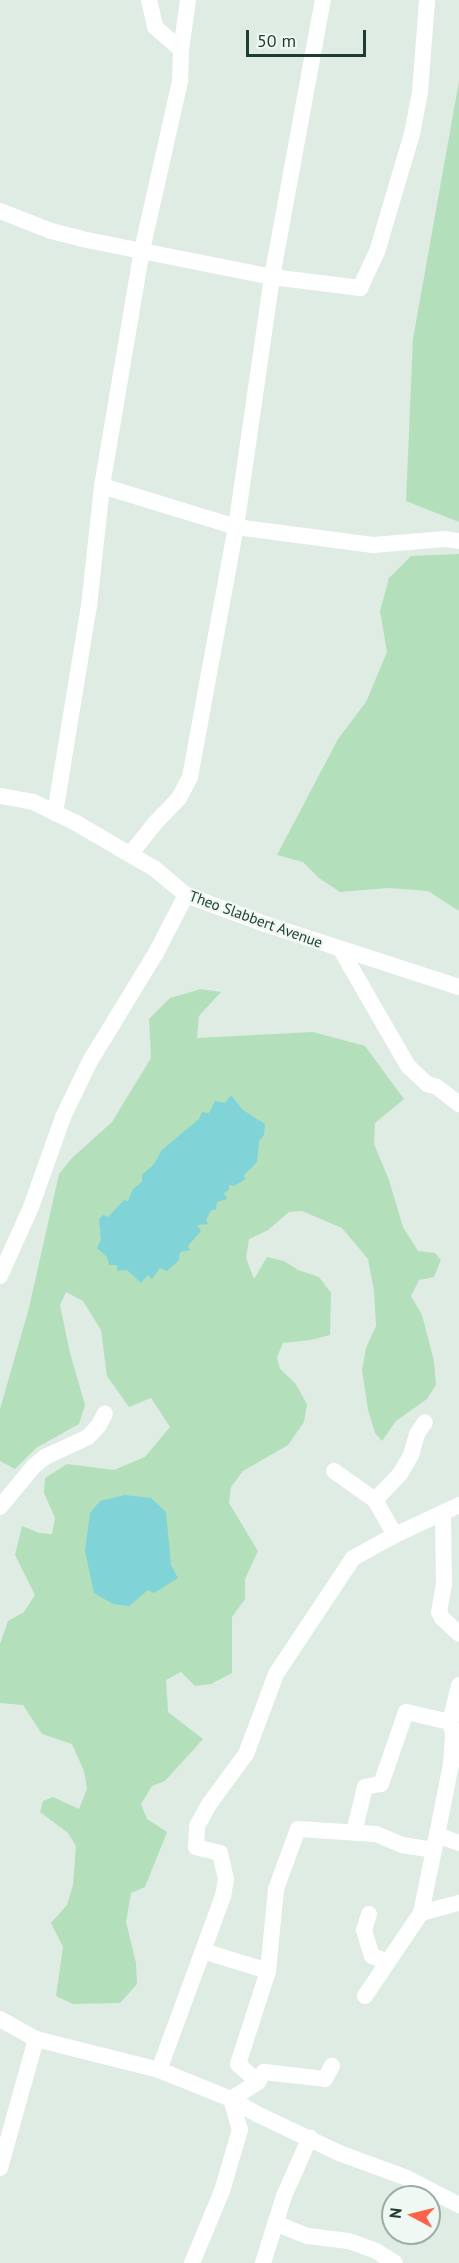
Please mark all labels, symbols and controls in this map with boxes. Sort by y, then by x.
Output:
scale bar [249,18,369,56]
text: 50 m [257,29,296,52]
street label: Theo Slabbert Avenue [187,886,325,952]
north arrow [381,2185,441,2245]
text: N [385,2207,406,2219]

